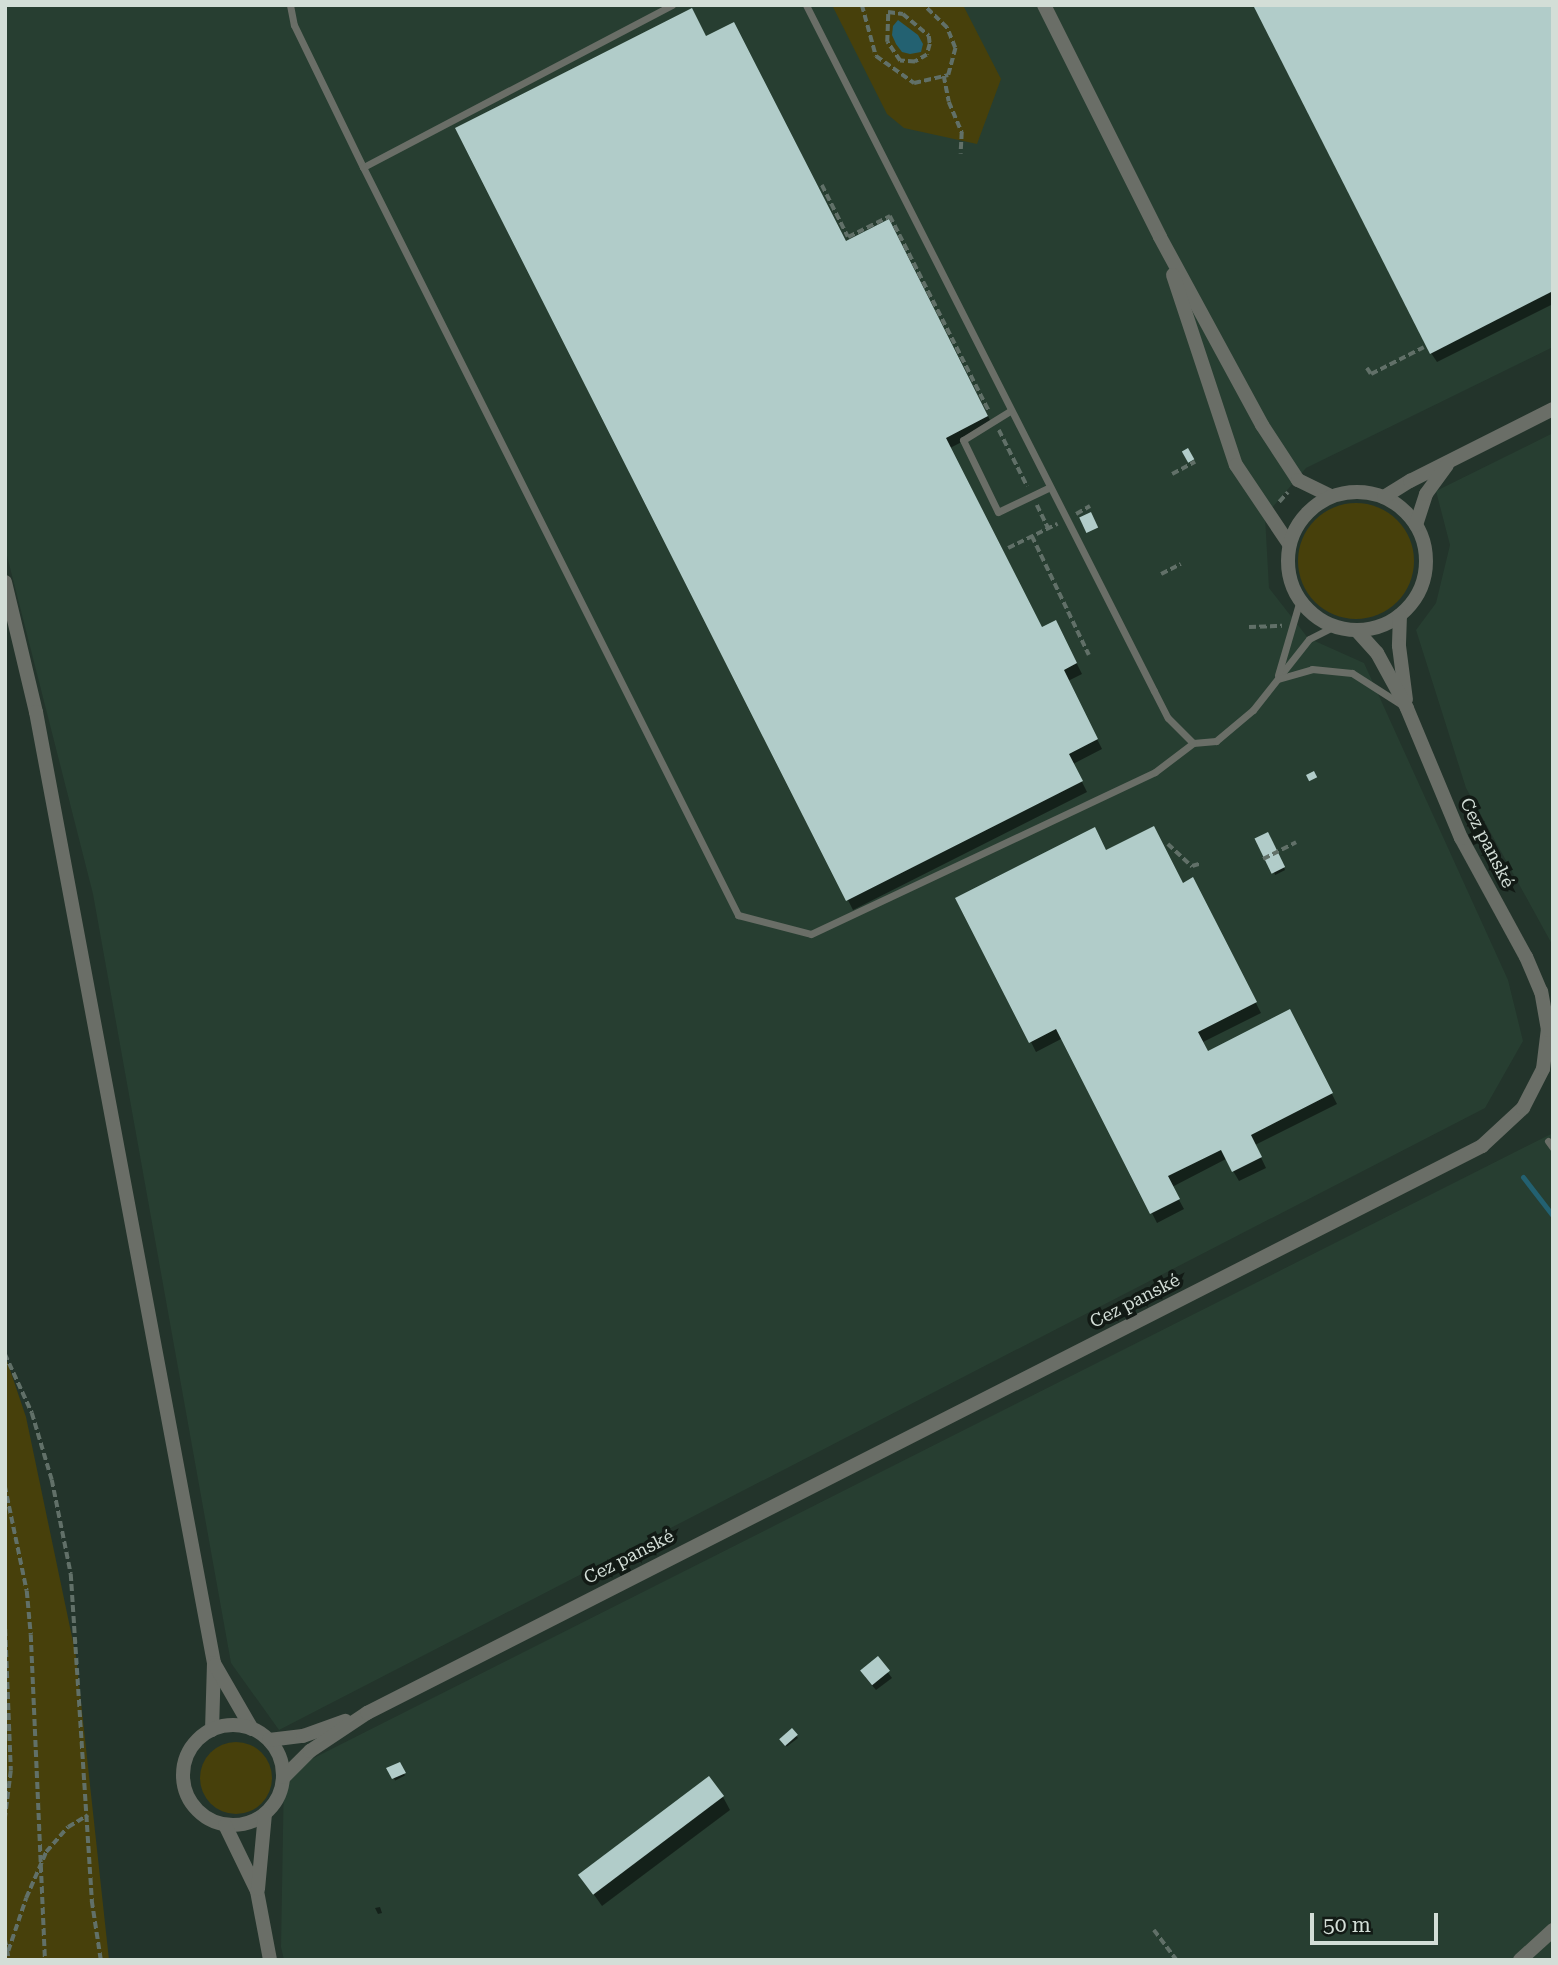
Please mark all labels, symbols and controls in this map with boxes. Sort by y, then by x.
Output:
street label: Cez panské [1455,794,1519,892]
street label: Cez panské [1086,1269,1184,1333]
street label: Cez panské [580,1525,678,1589]
scale bar [1313,1898,1441,1942]
text: 50 m [1323,1913,1371,1937]

